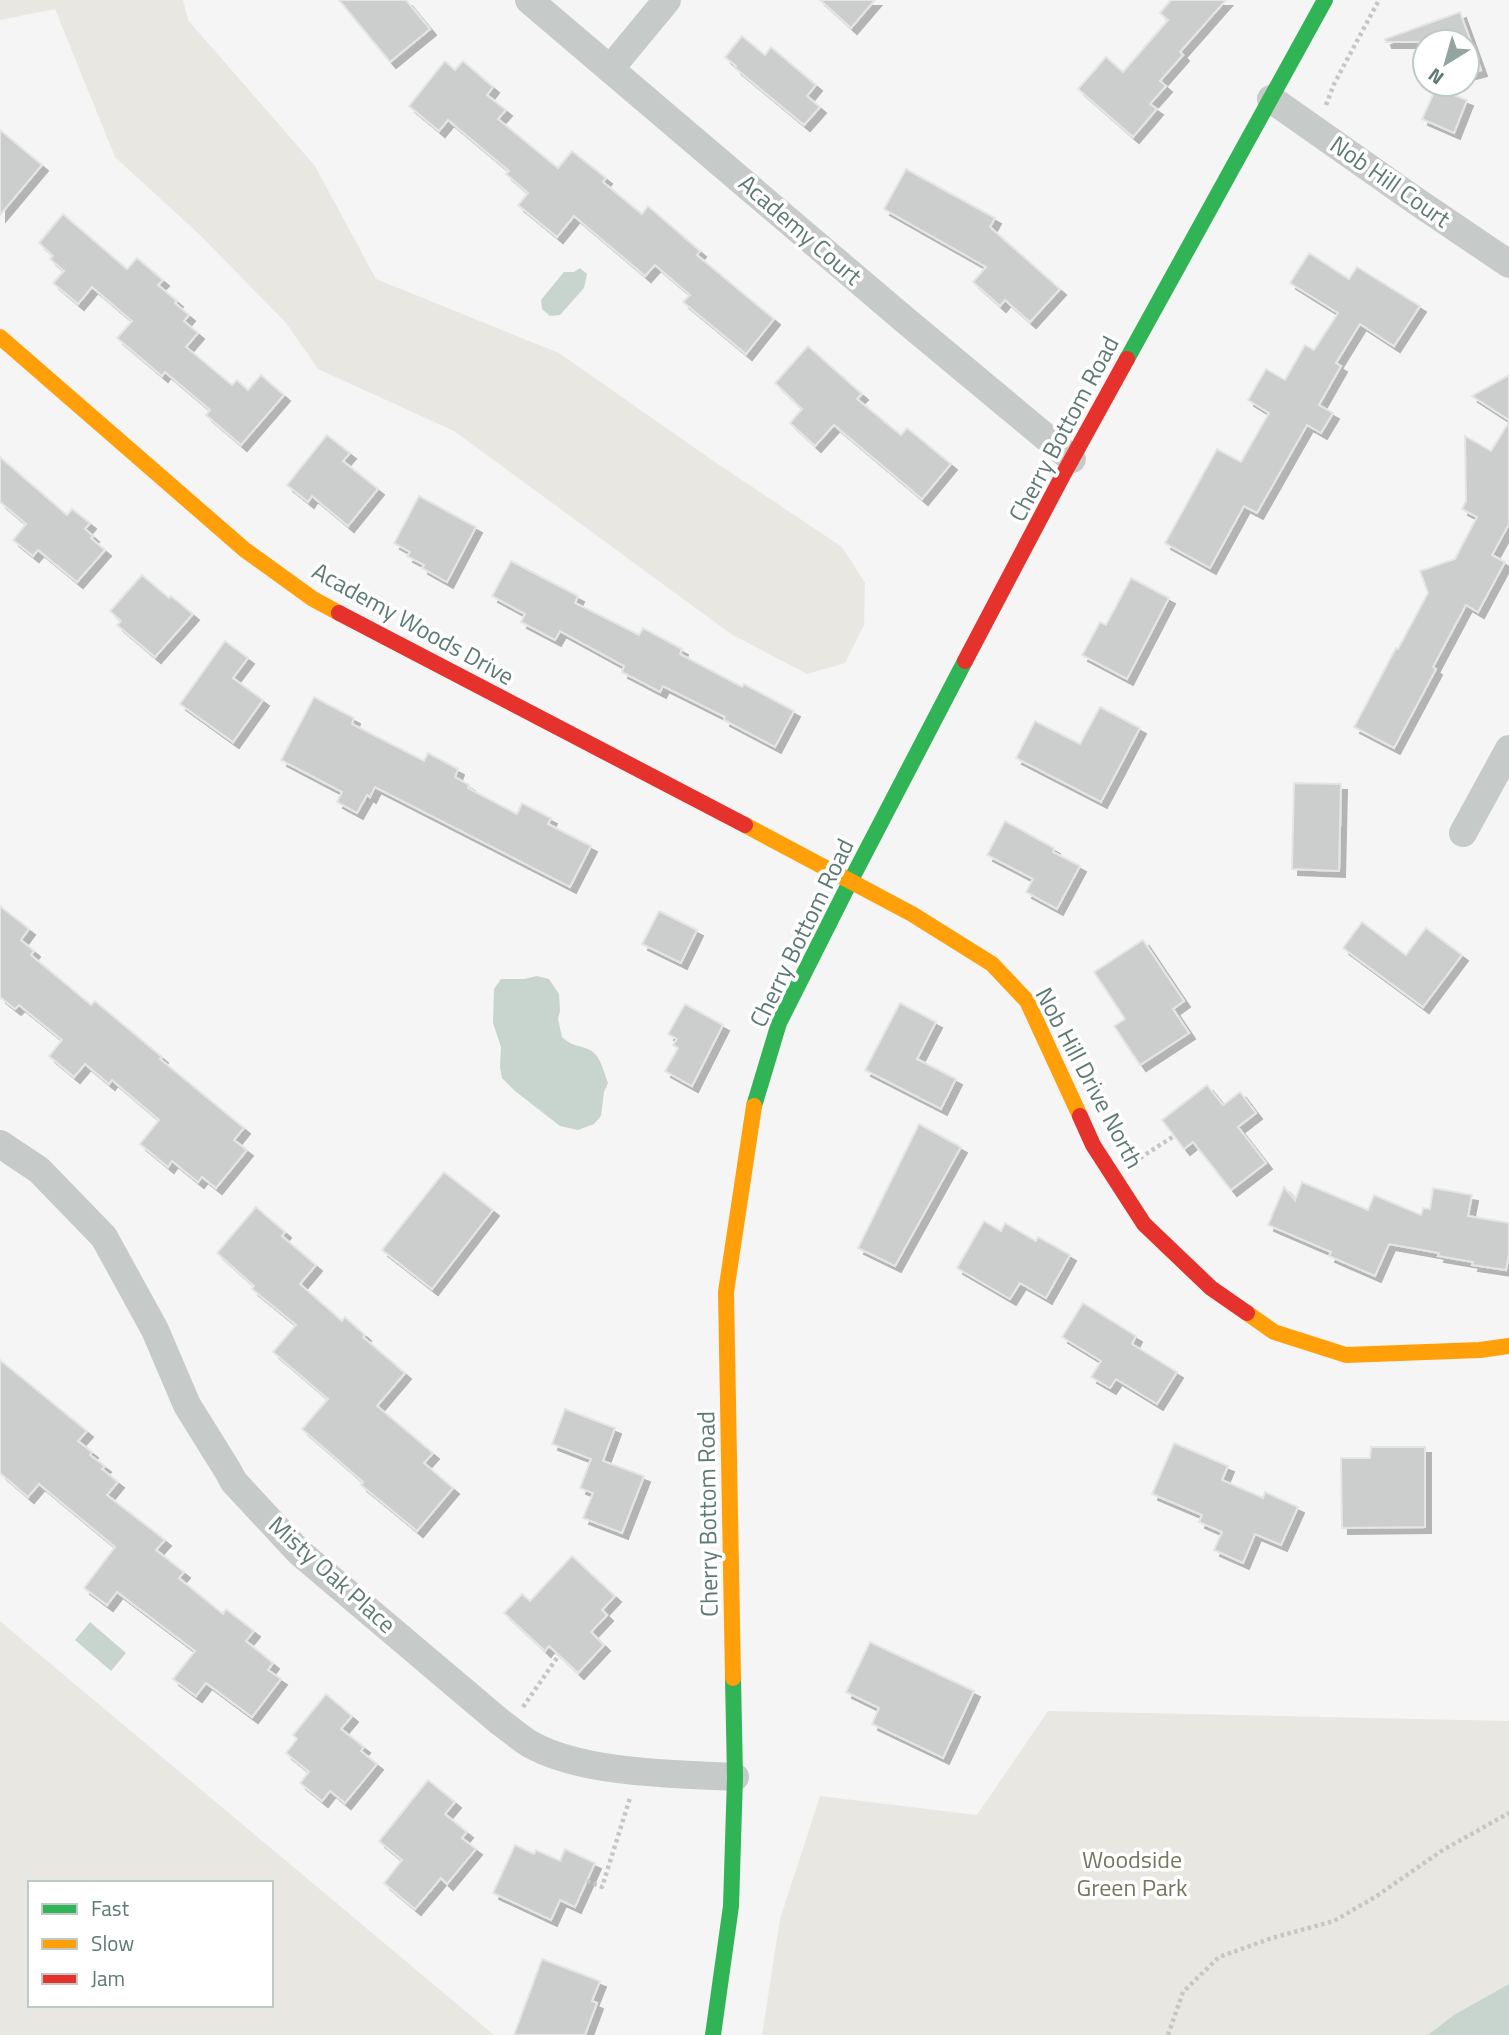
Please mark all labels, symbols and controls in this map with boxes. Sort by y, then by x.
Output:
north arrow [1411,28,1481,98]
text: N [1421,61,1449,93]
street label: Nob Hill Court [1323,126,1458,236]
street label: Academy Court [731,165,871,293]
street label: Cherry Bottom Road [999,329,1127,528]
street label: Academy Woods Drive [306,553,521,694]
street label: Cherry Bottom Road [740,832,862,1033]
street label: Nob Hill Drive North [1027,980,1153,1175]
street label: Cherry Bottom Road [687,1411,727,1617]
street label: Misty Oak Place [261,1507,404,1641]
park label: Woodside Green Park [1076,1841,1188,1905]
legend [28,1881,273,2007]
text: Fast [91,1892,130,1924]
text: Slow [91,1927,134,1959]
text: Jam [91,1962,125,1994]

